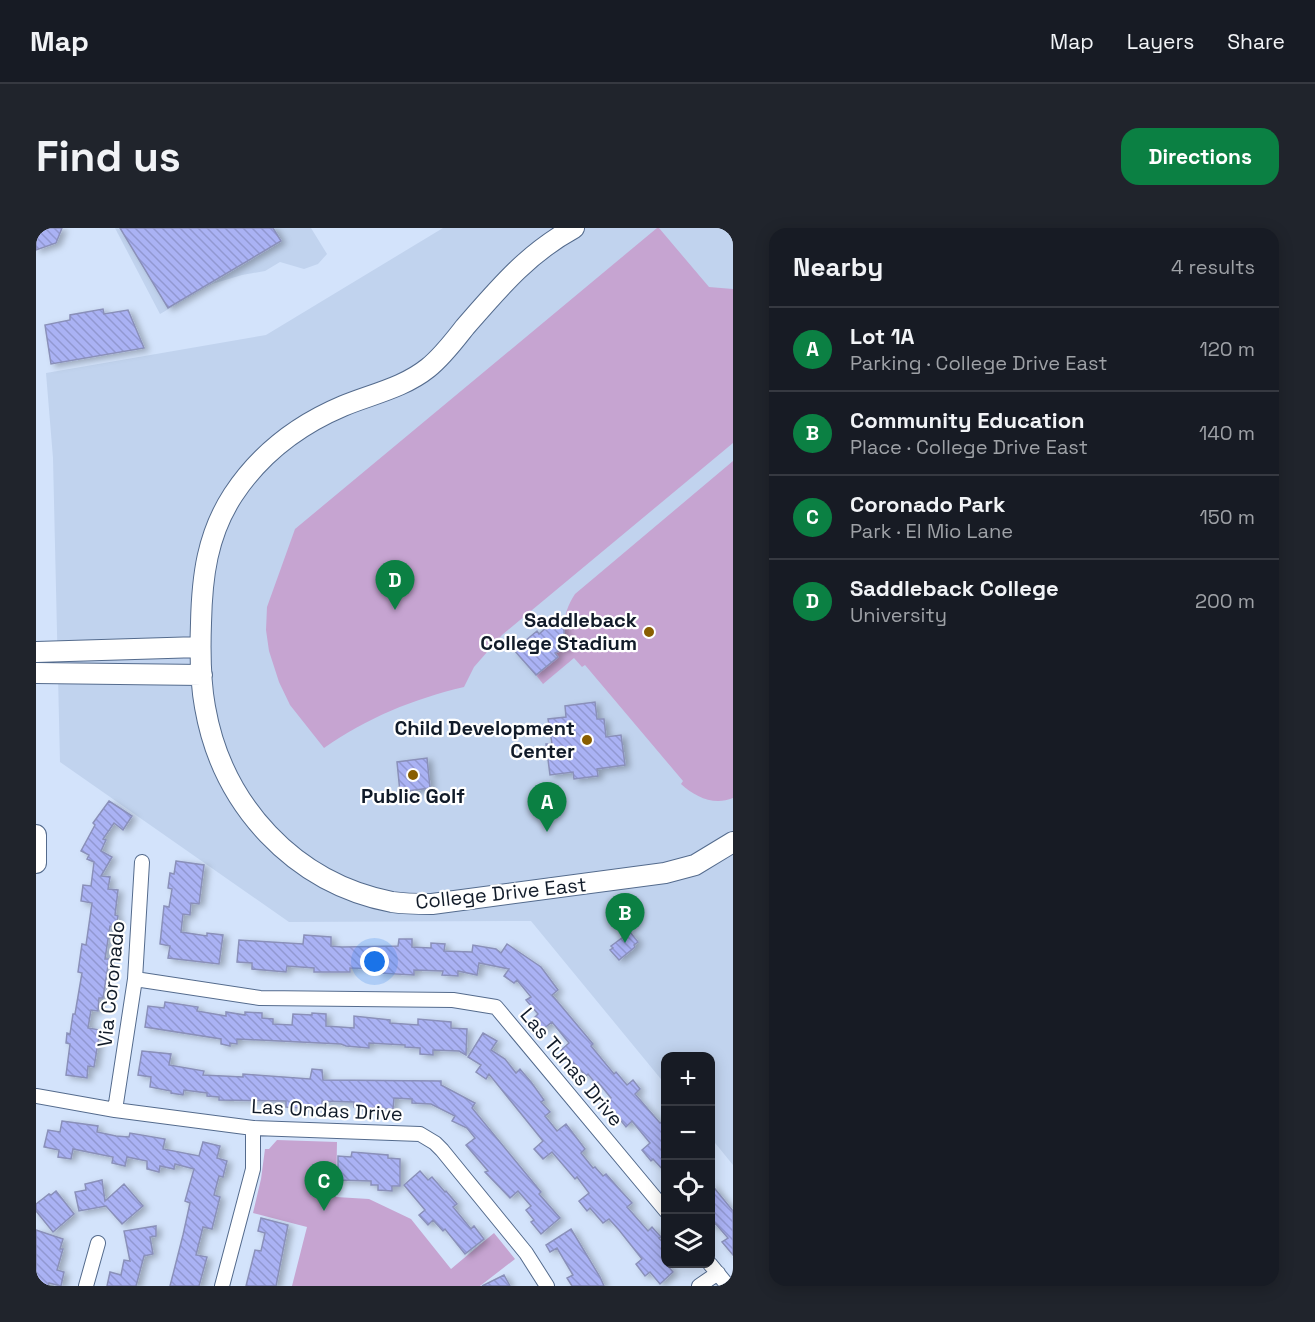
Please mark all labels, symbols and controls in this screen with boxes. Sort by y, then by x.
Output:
text: Map [30,23,89,59]
text: Map [1050,28,1094,55]
text: Layers [1127,28,1194,55]
text: Share [1227,28,1285,55]
button: Directions [1121,128,1279,185]
text: Find us [36,130,181,183]
text: Nearby [793,250,883,284]
text: 4 results [1171,254,1255,280]
text: Lot 1A [850,322,915,350]
text: A [806,336,819,362]
text: 120 m [1199,336,1255,362]
text: Parking · College Drive East [850,350,1108,376]
text: Community Education [850,406,1085,434]
text: B [806,420,819,446]
text: 140 m [1199,420,1255,446]
text: Place · College Drive East [850,434,1088,460]
text: Coronado Park [850,490,1005,518]
text: C [806,504,819,530]
text: 150 m [1200,504,1255,530]
text: Park · El Mio Lane [850,518,1013,544]
pin: D [376,560,414,610]
text: Saddleback College [850,574,1059,602]
text: D [806,588,819,614]
text: 200 m [1195,588,1255,614]
text: University [850,602,947,628]
place label: Saddleback College Stadium [480,607,637,656]
marker: Saddleback College Stadium [642,625,656,639]
place label: Child Development Center [394,715,575,764]
marker: Child Development Center [580,733,594,747]
marker: Public Golf [406,768,420,782]
pin: A [528,782,566,832]
place label: Public Golf [361,783,465,809]
street label: College Drive East [414,871,588,915]
pin: B [606,894,644,943]
street label: Via Coronado [91,919,131,1049]
your location [360,947,389,976]
street label: Las Tunas Drive [515,1002,629,1132]
map controls [661,1052,715,1268]
button: + [661,1052,715,1106]
street label: Las Ondas Drive [251,1093,403,1127]
button: − [661,1106,715,1160]
button: locate [661,1160,715,1214]
pin: C [304,1162,344,1211]
button: layers [661,1214,715,1268]

